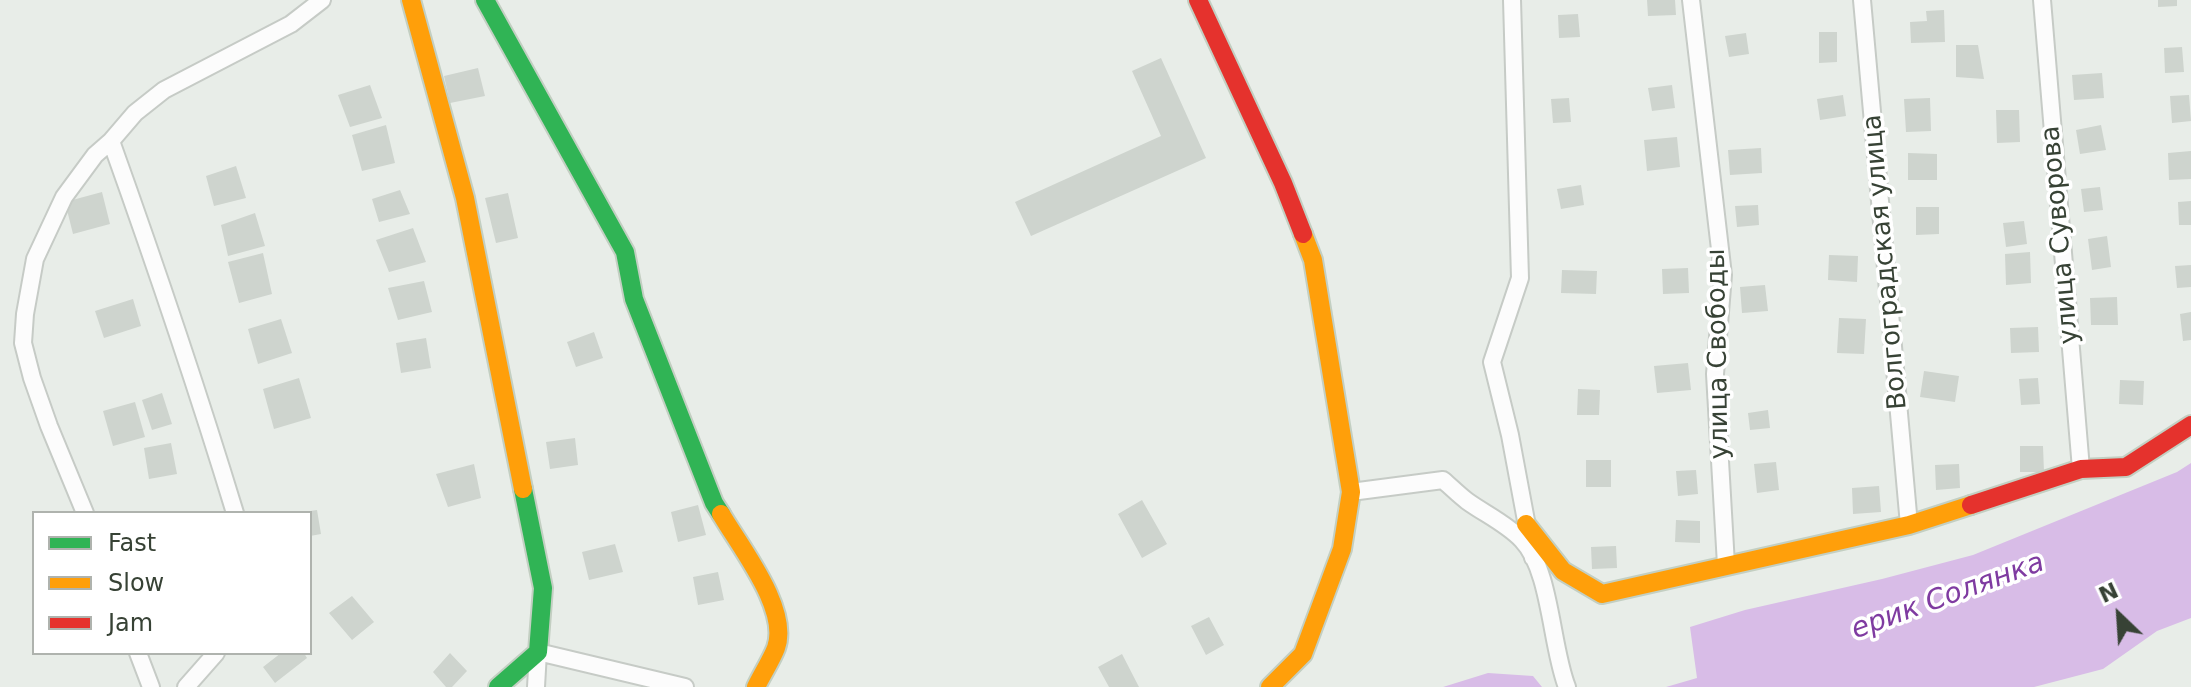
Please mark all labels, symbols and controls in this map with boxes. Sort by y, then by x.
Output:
street label: Волгоградская улица [1858,113,1914,411]
street label: улица Суворова [2036,124,2086,346]
street label: улица Свободы [1702,248,1736,460]
legend [32,511,312,655]
text: Fast [108,529,156,557]
water label: ерик Солянка [1847,547,2049,647]
text: Slow [108,569,164,597]
north arrow [2079,575,2159,655]
text: N [2095,578,2122,608]
text: Jam [108,609,153,637]

